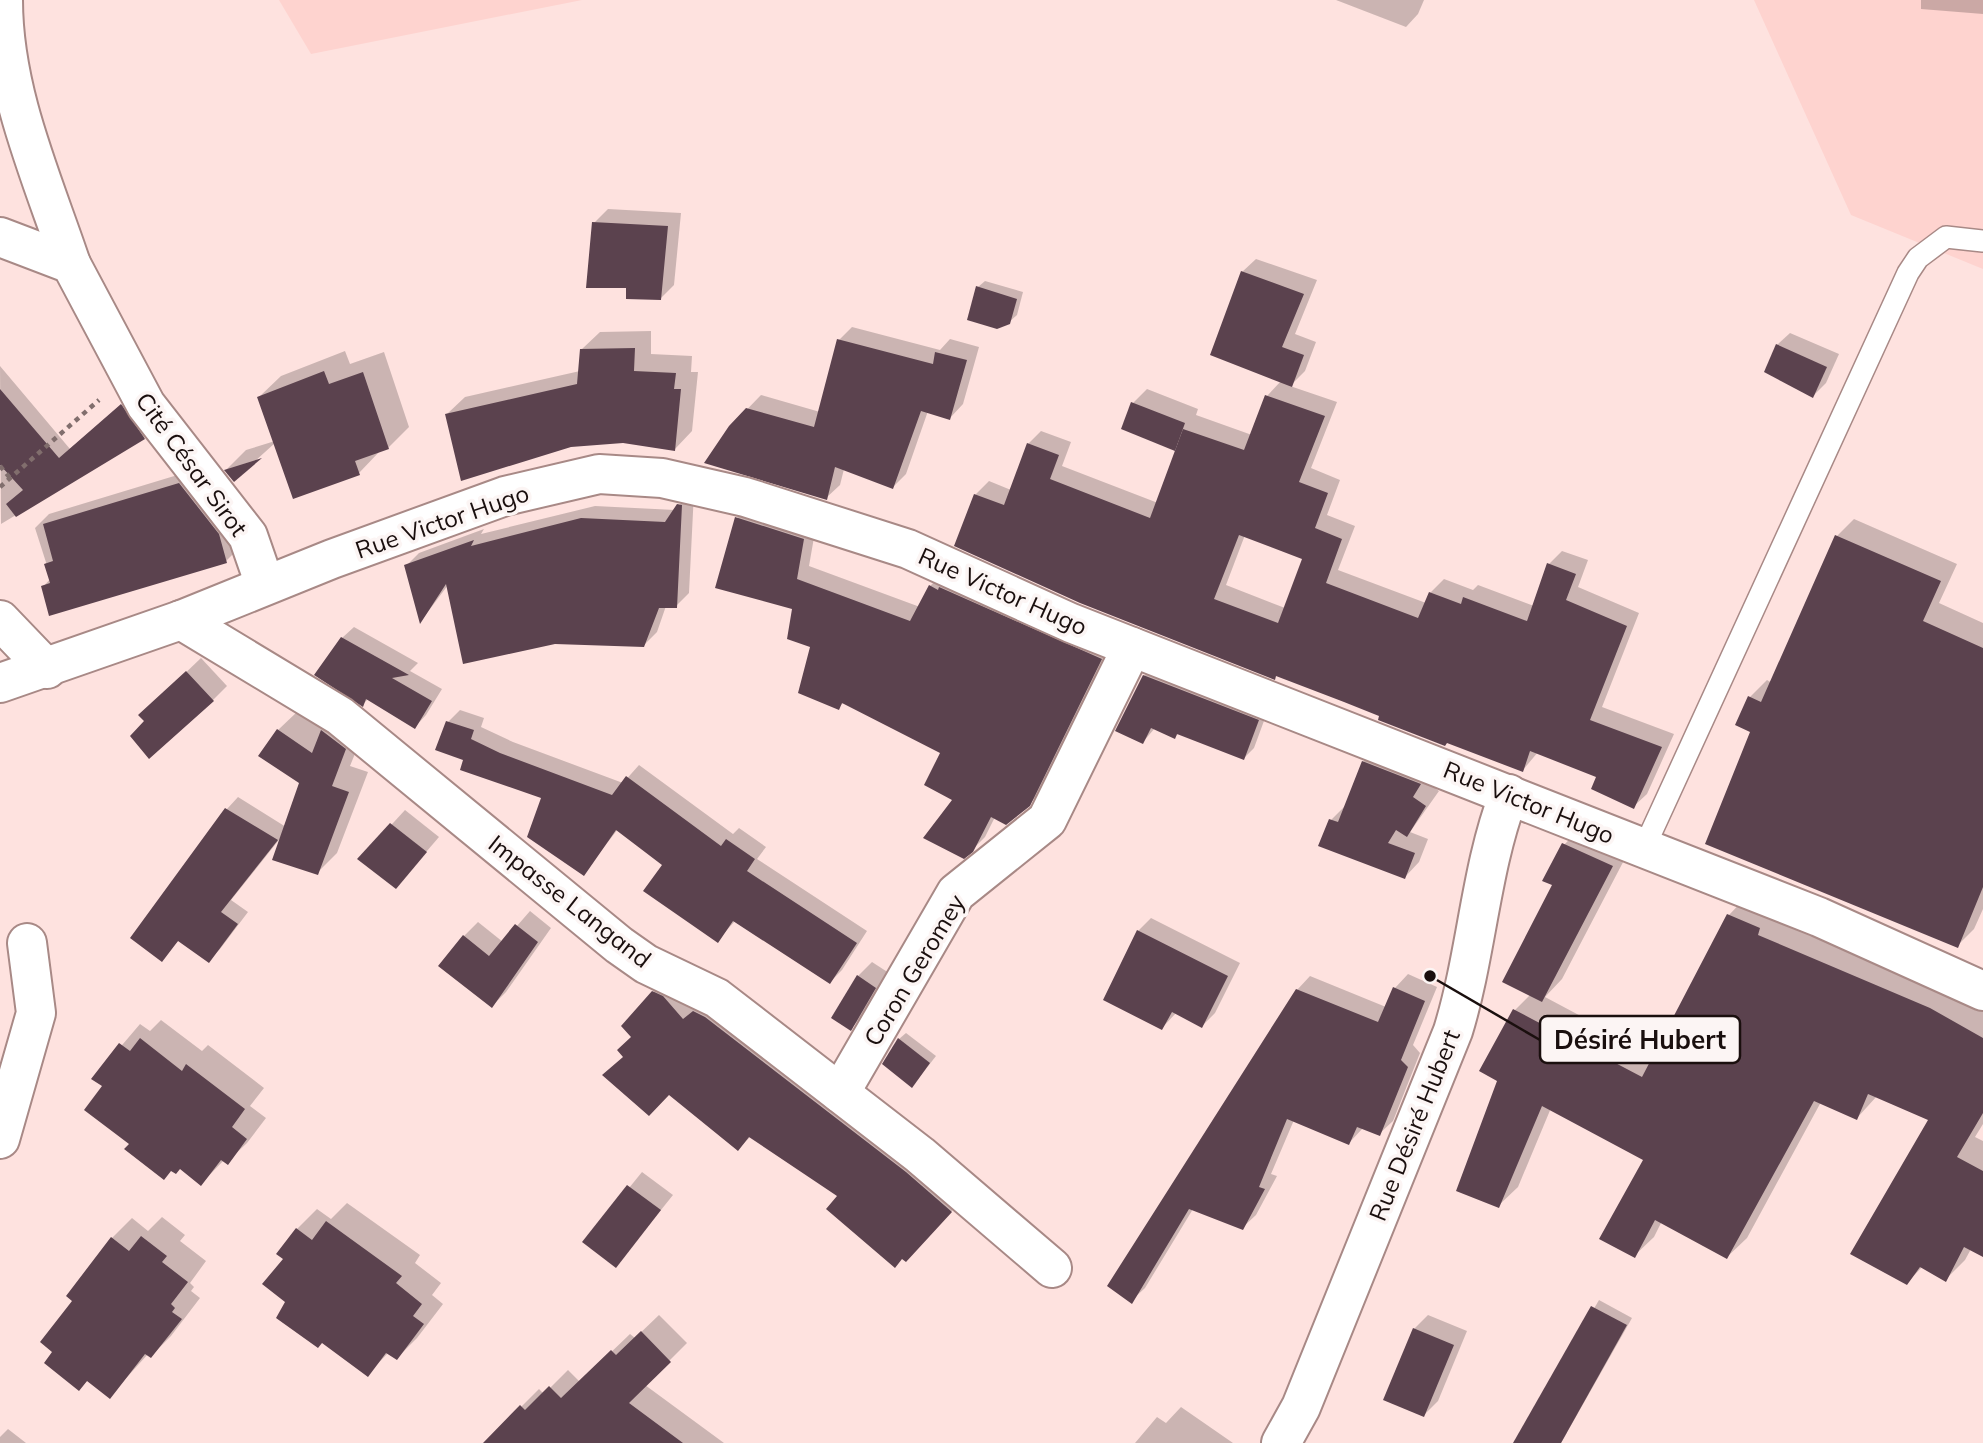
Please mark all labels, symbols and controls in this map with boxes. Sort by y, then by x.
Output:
street label: Cité César Sirot [130,386,254,542]
street label: Rue Victor Hugo [351,477,533,565]
street label: Rue Victor Hugo [914,540,1092,642]
street label: Rue Victor Hugo [1439,754,1619,850]
street label: Impasse Langand [483,828,657,974]
street label: Coron Geromey [857,889,971,1051]
callout: Désiré Hubert [1540,1016,1740,1063]
text: Désiré Hubert [1554,1023,1726,1056]
street label: Rue Désiré Hubert [1362,1025,1466,1225]

